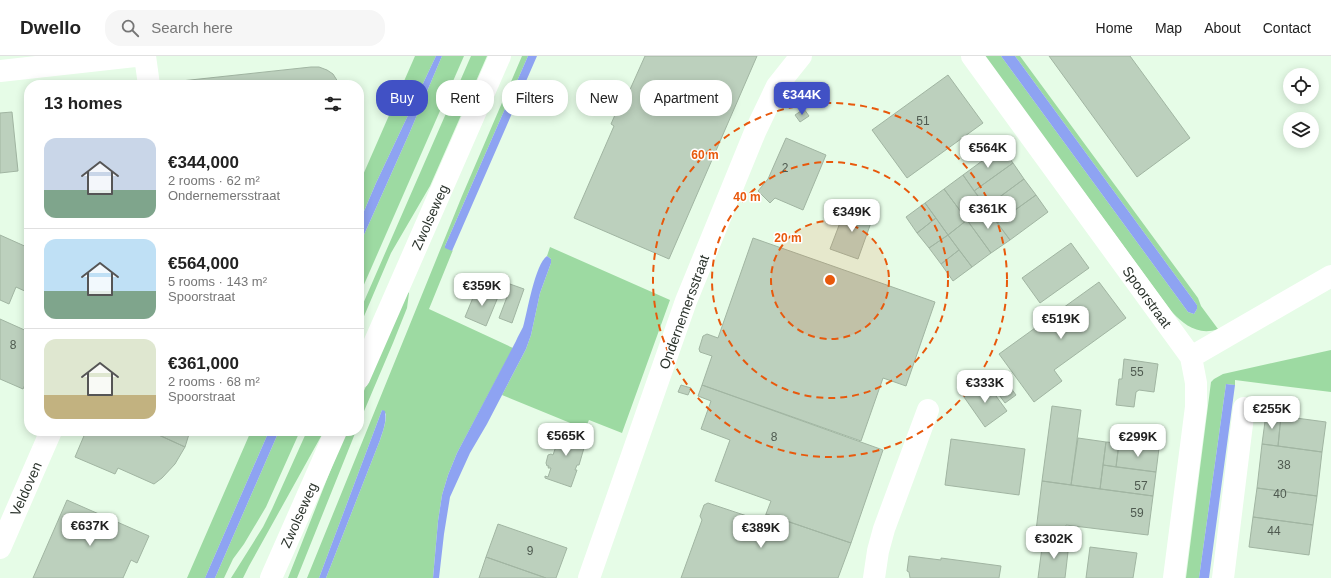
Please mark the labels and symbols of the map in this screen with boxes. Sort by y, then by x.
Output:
pin: €344K [774,82,830,116]
house number: 51 [916,114,930,128]
pin: €564K [960,135,1016,169]
text: 60 m [691,148,719,162]
house number: 2 [782,161,789,175]
street label: Zwolseweg [408,182,452,252]
text: 40 m [733,190,761,204]
pin: €361K [960,196,1016,230]
pin: €349K [824,199,880,233]
text: 20 m [774,231,802,245]
street label: Ondernemersstraat [656,252,712,371]
street label: Spoorstraat [1119,263,1175,331]
pin: €359K [454,273,510,307]
centre of rings [823,273,837,287]
pin: €519K [1033,306,1089,340]
house number: 8 [10,338,17,352]
house number: 55 [1130,365,1144,379]
pin: €333K [957,370,1013,404]
pin: €255K [1244,396,1300,430]
pin: €565K [538,423,594,457]
pin: €299K [1110,424,1166,458]
house number: 8 [771,430,778,444]
house number: 38 [1277,458,1291,472]
street label: Veldoven [7,459,45,519]
house number: 57 [1134,479,1148,493]
street label: Zwolseweg [277,480,321,550]
house number: 40 [1273,487,1287,501]
house number: 59 [1130,506,1144,520]
pin: €637K [62,513,118,547]
pin: €389K [733,515,789,549]
house number: 44 [1267,524,1281,538]
pin: €302K [1026,526,1082,560]
house number: 9 [527,544,534,558]

